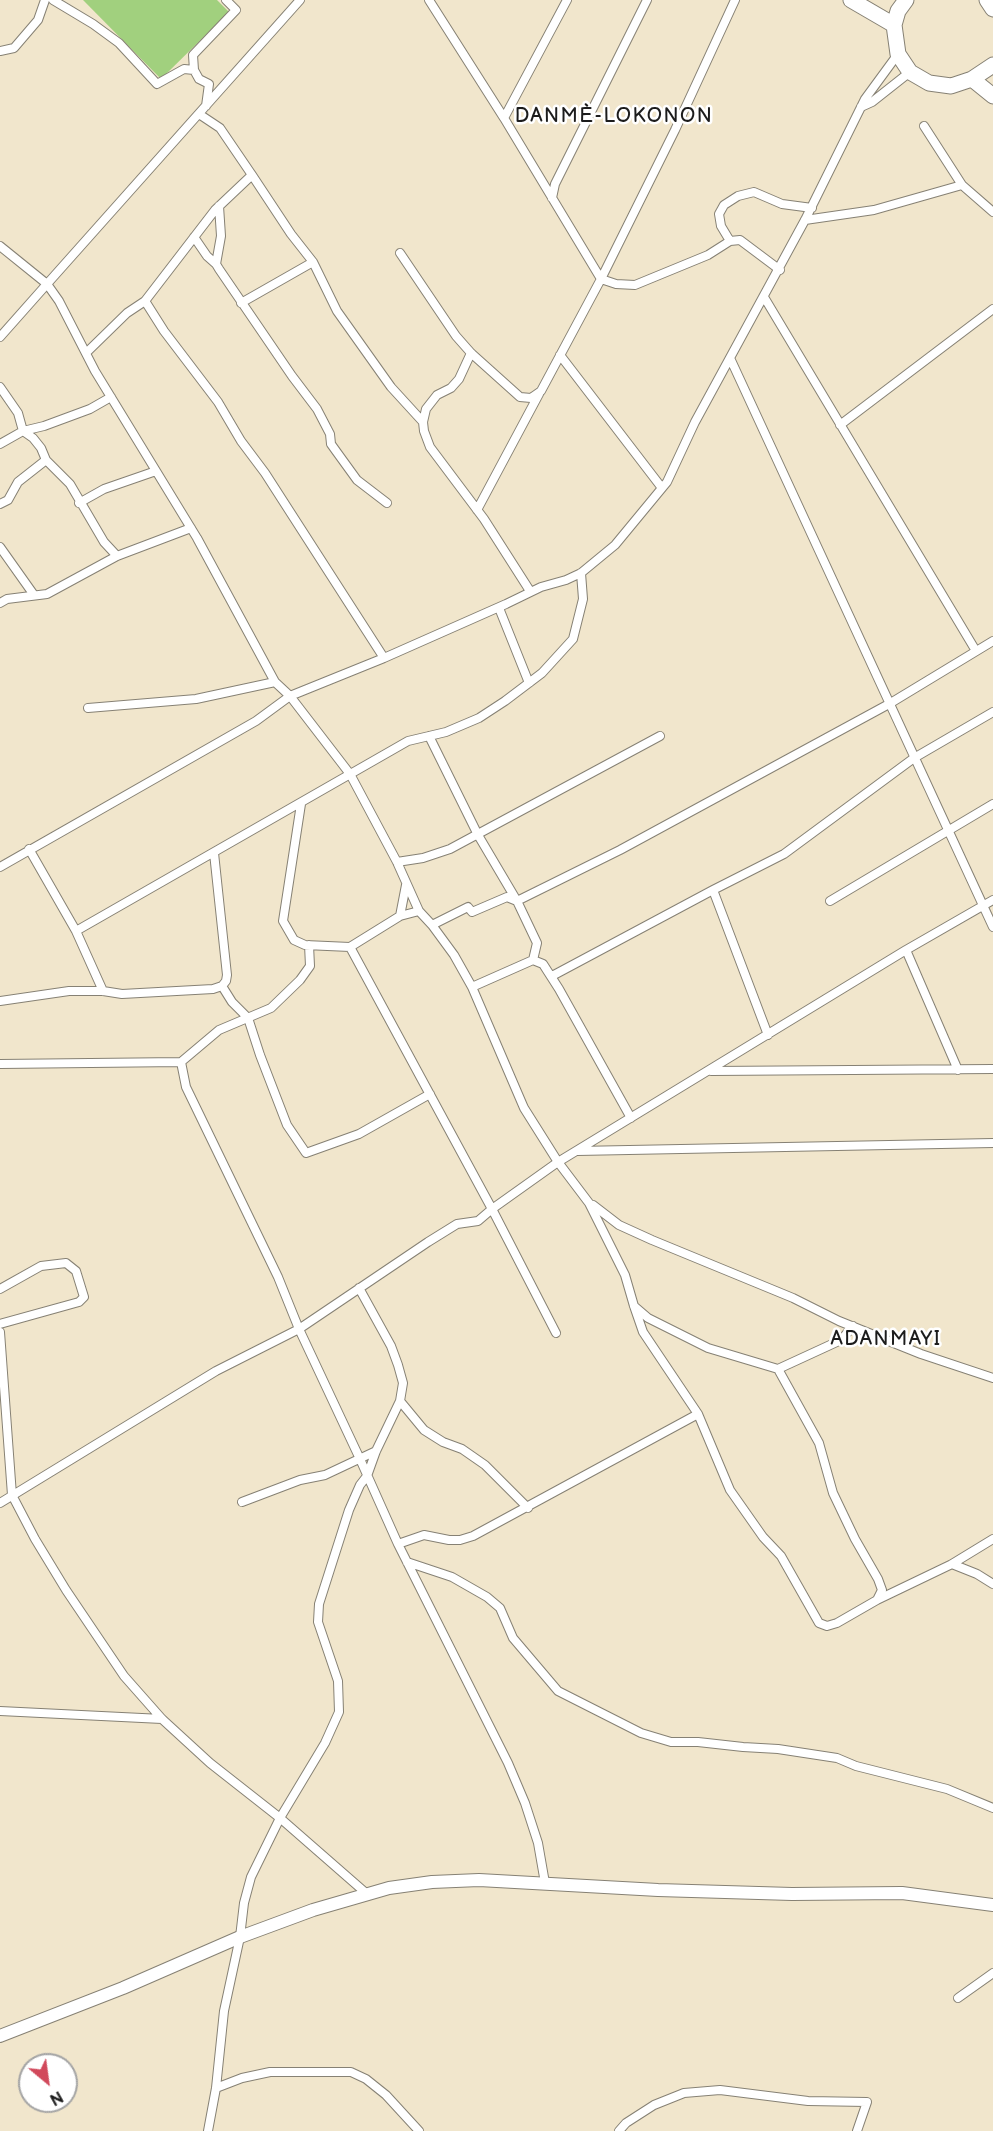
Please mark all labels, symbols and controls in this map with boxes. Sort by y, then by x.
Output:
district label: DANMÈ-LOKONON [515,105,713,129]
district label: ADANMAYI [831,1328,941,1352]
north arrow [18,2053,78,2113]
text: N [46,2086,66,2109]

